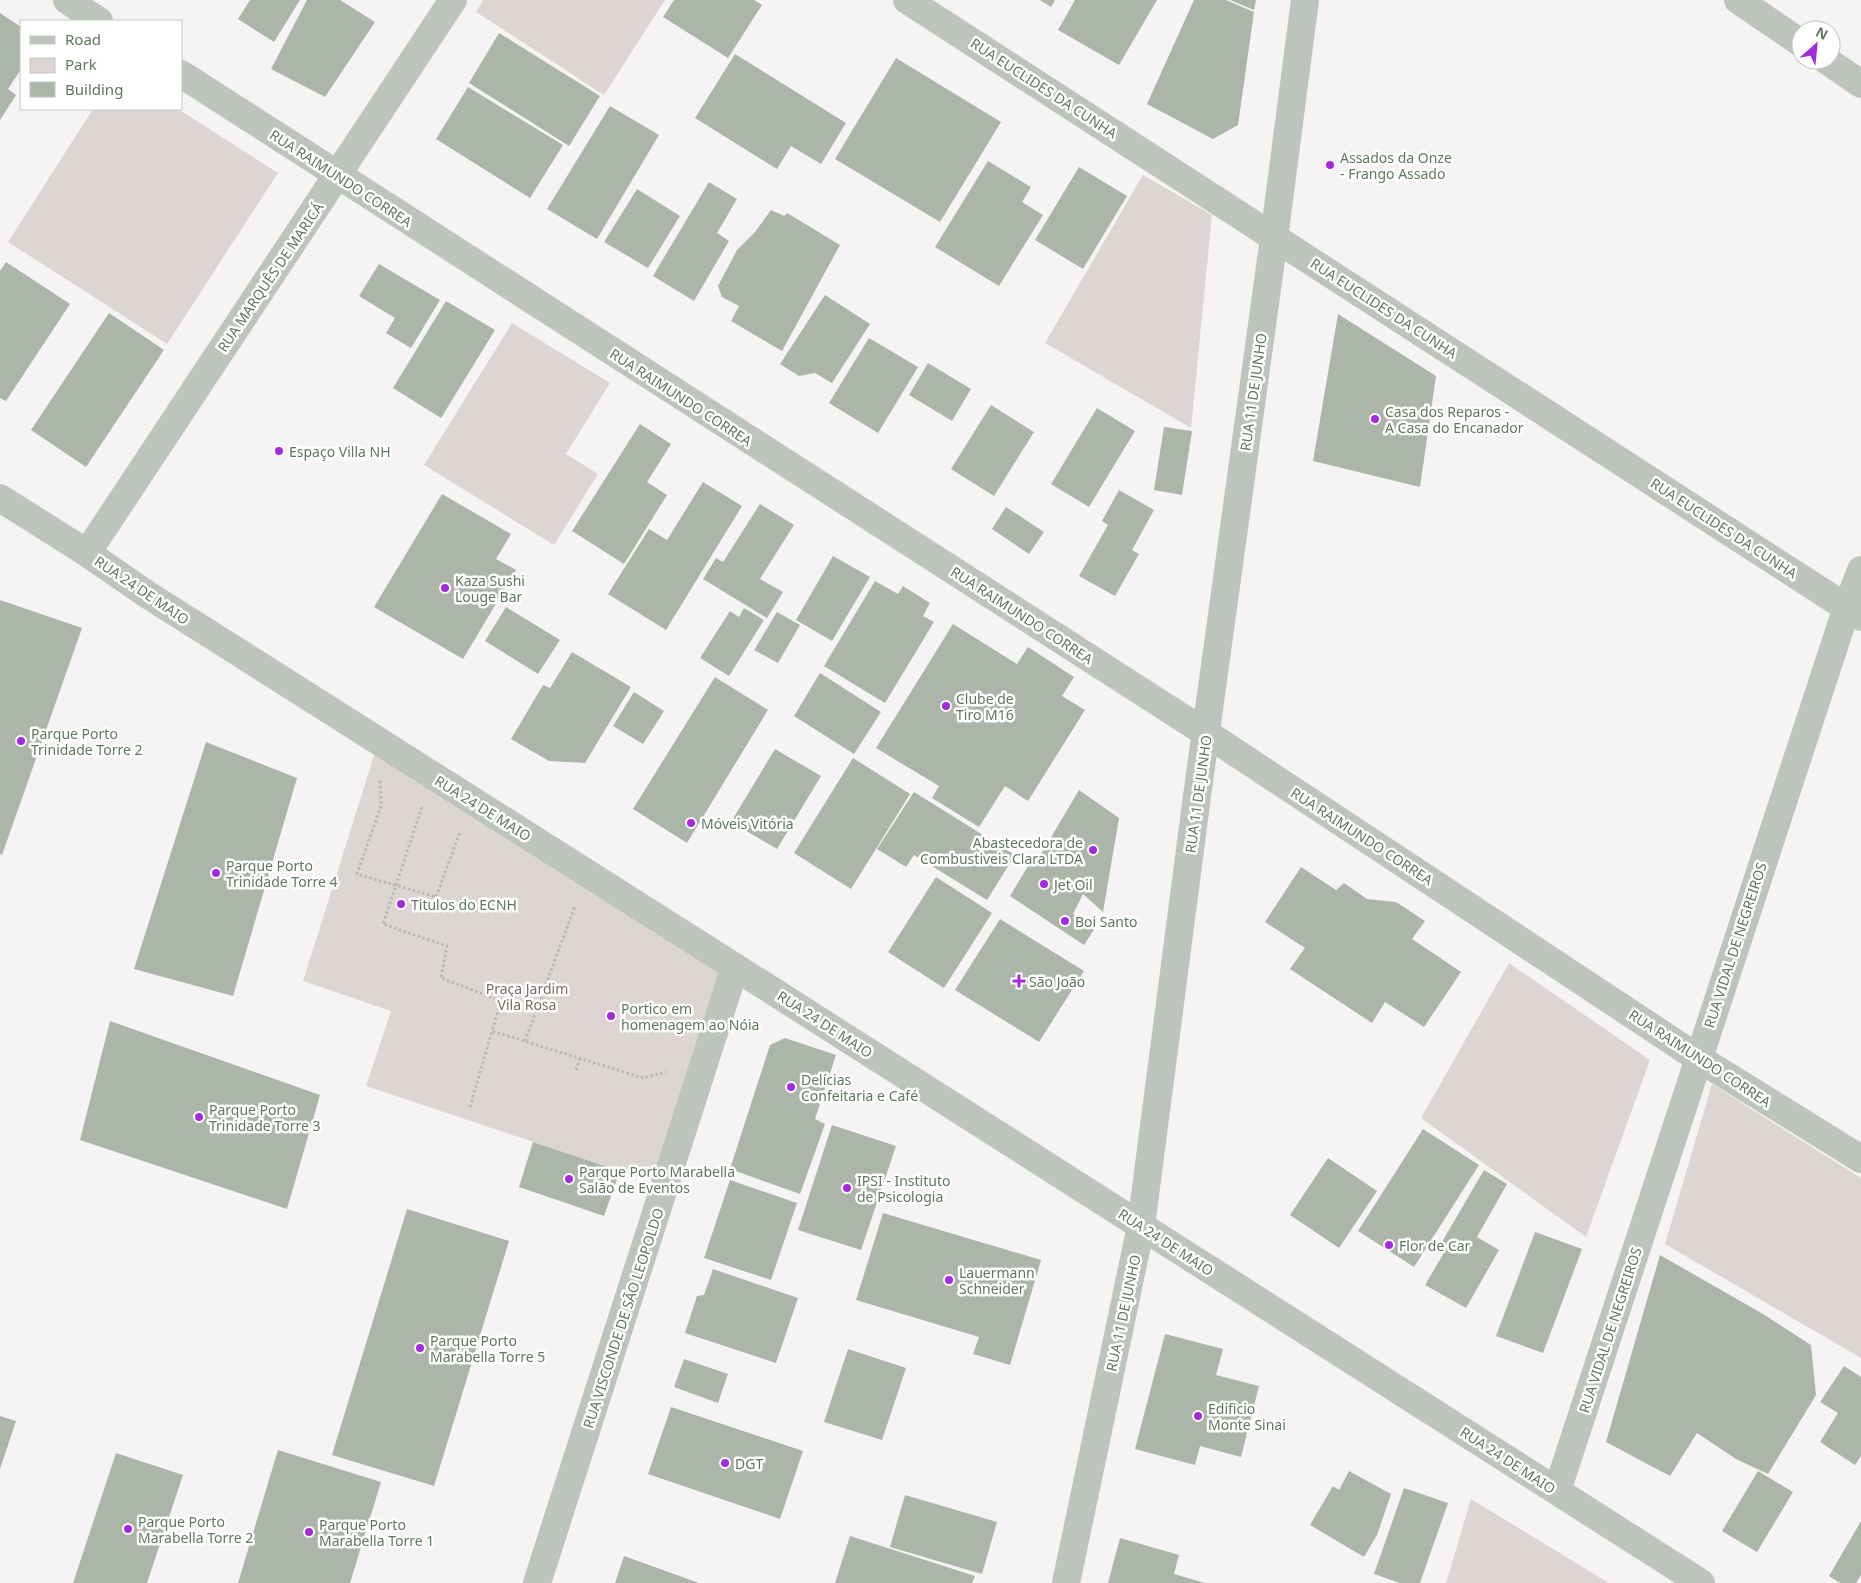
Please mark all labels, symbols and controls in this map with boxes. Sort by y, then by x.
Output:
legend [20,20,182,110]
north arrow [1791,20,1841,70]
text: N [1813,22,1832,44]
text: Road [65,29,101,49]
street label: RUA EUCLIDES DA CUNHA [967,33,1121,143]
text: Park [65,54,97,74]
text: Building [65,79,123,99]
street label: RUA RAIMUNDO CORREA [266,125,416,231]
place label: Assados da Onze - Frango Assado [1340,148,1452,183]
marker: Assados da Onze - Frango Assado [1324,159,1336,171]
street label: RUA MARQUÊS DE MARICÁ [213,198,327,356]
street label: RUA EUCLIDES DA CUNHA [1307,253,1461,363]
street label: RUA 11 DE JUNHO [1235,332,1271,452]
street label: RUA RAIMUNDO CORREA [606,344,756,450]
place label: Casa dos Reparos - A Casa do Encanador [1385,402,1524,437]
marker: Casa dos Reparos - A Casa do Encanador [1369,413,1381,425]
place label: Espaço Villa NH [289,442,391,461]
marker: Espaço Villa NH [273,445,285,457]
street label: RUA EUCLIDES DA CUNHA [1647,473,1801,583]
street label: RUA 24 DE MAIO [91,551,193,629]
street label: RUA RAIMUNDO CORREA [947,562,1097,668]
place label: Kaza Sushi Louge Bar [455,571,525,606]
marker: Kaza Sushi Louge Bar [439,582,451,594]
place label: Clube de Tiro M16 [956,689,1014,724]
marker: Clube de Tiro M16 [940,700,952,712]
place label: Parque Porto Trinidade Torre 2 [31,724,142,759]
street label: RUA 11 DE JUNHO [1180,734,1216,854]
marker: Parque Porto Trinidade Torre 2 [15,735,27,747]
street label: RUA 24 DE MAIO [431,771,535,845]
street label: RUA RAIMUNDO CORREA [1287,783,1437,889]
place label: Móveis Vitória [701,814,794,833]
marker: Móveis Vitória [685,817,697,829]
place label: Abastecedora de Combustiveis Clara LTDA [920,833,1083,868]
marker: Abastecedora de Combustiveis Clara LTDA [1087,844,1099,856]
place label: Parque Porto Trinidade Torre 4 [226,856,337,891]
street label: RUA VIDAL DE NEGREIROS [1699,859,1771,1030]
marker: Parque Porto Trinidade Torre 4 [210,867,222,879]
place label: Jet Oil [1052,875,1093,894]
marker: Jet Oil [1038,878,1050,890]
place label: Titulos do ECNH [411,895,517,914]
marker: Titulos do ECNH [395,898,407,910]
place label: Boi Santo [1075,912,1138,931]
marker: Boi Santo [1059,915,1071,927]
place label: São João [1029,972,1085,991]
marker: São João [1013,975,1025,987]
park label: Praça Jardim Vila Rosa [486,979,568,1014]
street label: RUA 24 DE MAIO [774,986,876,1062]
place label: Portico em homenagem ao Nóia [621,999,759,1034]
street label: RUA RAIMUNDO CORREA [1625,1005,1775,1111]
marker: Portico em homenagem ao Nóia [605,1010,617,1022]
place label: Delícias Confeitaria e Café [801,1070,918,1105]
marker: Delícias Confeitaria e Café [785,1081,797,1093]
place label: Parque Porto Trinidade Torre 3 [209,1100,320,1135]
marker: Parque Porto Trinidade Torre 3 [193,1111,205,1123]
place label: Parque Porto Marabella Salão de Eventos [579,1162,735,1197]
place label: IPSI - Instituto de Psicologia [857,1171,950,1206]
marker: Parque Porto Marabella Salão de Eventos [563,1173,575,1185]
marker: IPSI - Instituto de Psicologia [841,1182,853,1194]
street label: RUA 24 DE MAIO [1115,1204,1217,1280]
street label: RUA VISCONDE DE SÃO LEOPOLDO [578,1205,668,1431]
place label: Flor de Car [1399,1236,1471,1255]
marker: Flor de Car [1383,1239,1395,1251]
street label: RUA VIDAL DE NEGREIROS [1574,1244,1646,1415]
street label: RUA 11 DE JUNHO [1101,1253,1145,1373]
place label: Lauermann Schneider [959,1263,1035,1298]
marker: Lauermann Schneider [943,1274,955,1286]
place label: Parque Porto Marabella Torre 5 [430,1331,545,1366]
marker: Parque Porto Marabella Torre 5 [414,1342,426,1354]
place label: Edificio Monte Sinai [1208,1399,1286,1434]
marker: Edificio Monte Sinai [1192,1410,1204,1422]
street label: RUA 24 DE MAIO [1457,1422,1559,1498]
place label: DGT [735,1454,763,1473]
marker: DGT [719,1457,731,1469]
place label: Parque Porto Marabella Torre 2 [138,1512,253,1547]
place label: Parque Porto Marabella Torre 1 [319,1515,434,1550]
marker: Parque Porto Marabella Torre 2 [122,1523,134,1535]
marker: Parque Porto Marabella Torre 1 [303,1526,315,1538]

